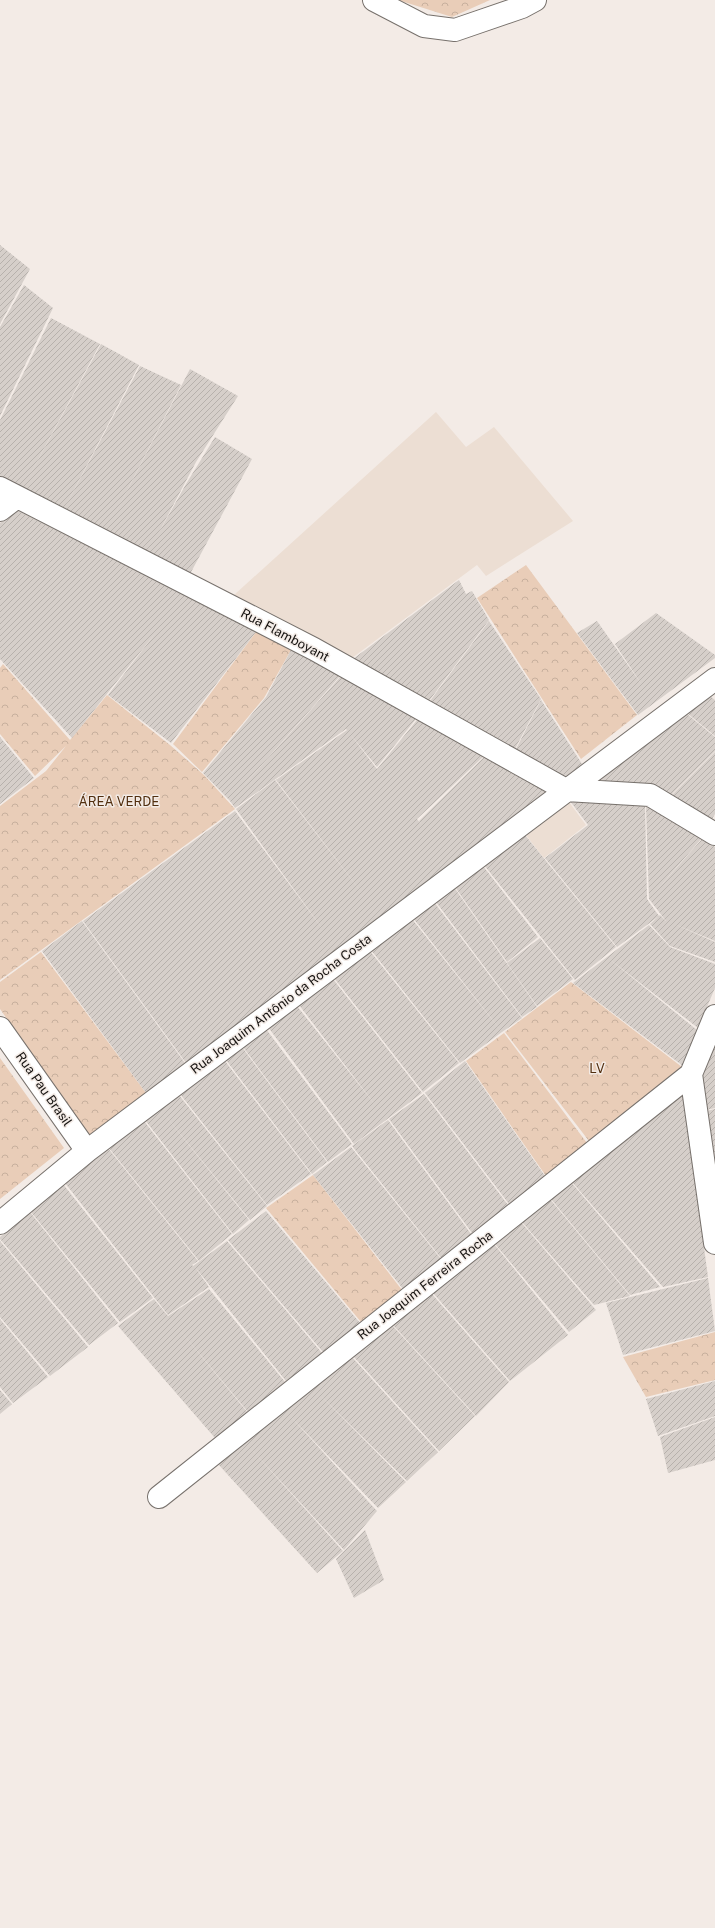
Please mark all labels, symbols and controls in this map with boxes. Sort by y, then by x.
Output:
street label: Rua Flamboyant [238,605,332,665]
park label: ÁREA VERDE [79,793,159,809]
street label: Rua Joaquim Antônio da Rocha Costa [188,931,374,1077]
street label: Rua Pau Brasil [13,1049,75,1129]
park label: LV [589,1061,605,1076]
street label: Rua Joaquim Ferreira Rocha [354,1228,496,1342]

